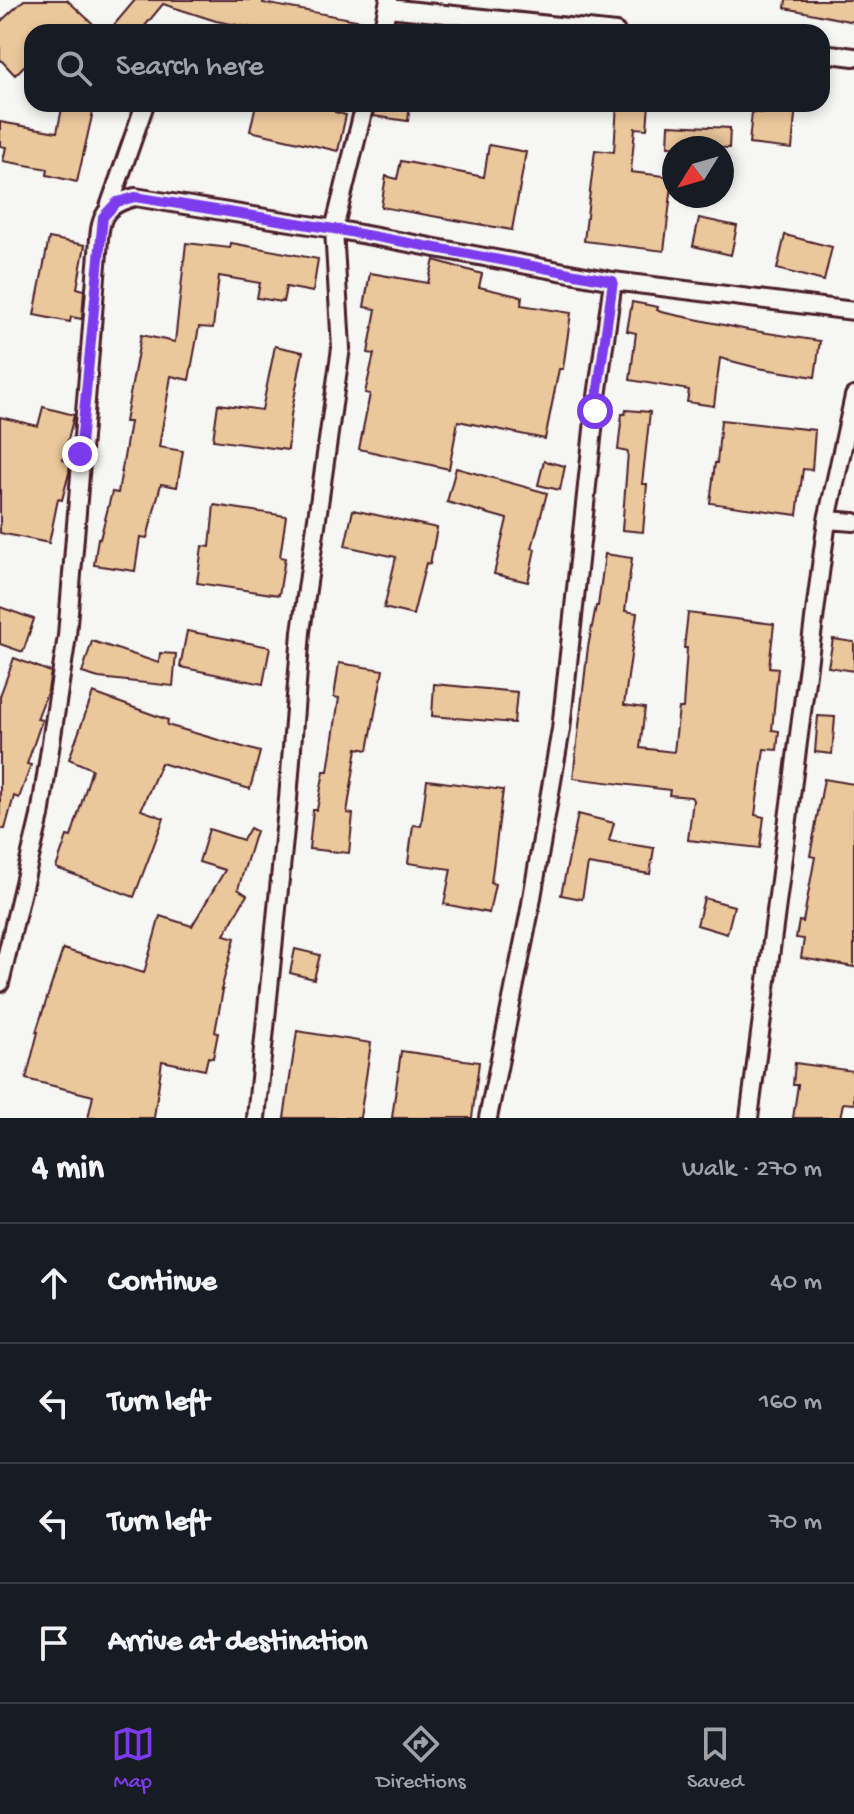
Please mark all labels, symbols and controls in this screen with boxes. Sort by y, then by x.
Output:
search box [24,24,830,112]
icon: search [52,46,96,90]
text: Search here [116,51,264,86]
north arrow [662,136,734,208]
route start [577,393,613,429]
route end [62,436,98,472]
text: 4 min [32,1150,104,1190]
text: Walk · 270 m [682,1155,822,1186]
icon: ahead [32,1261,76,1305]
text: Continue [108,1266,217,1301]
text: 40 m [770,1268,822,1299]
icon: left [32,1381,76,1425]
text: Turn left [108,1386,209,1421]
text: 160 m [759,1388,822,1419]
icon: left [32,1501,76,1545]
text: Turn left [108,1506,209,1541]
text: 70 m [769,1508,822,1539]
icon: arrive [32,1621,76,1665]
text: Arrive at destination [108,1626,368,1661]
tab: Map [111,1722,155,1796]
tab: Directions [376,1722,466,1796]
tab: Saved [687,1722,743,1796]

